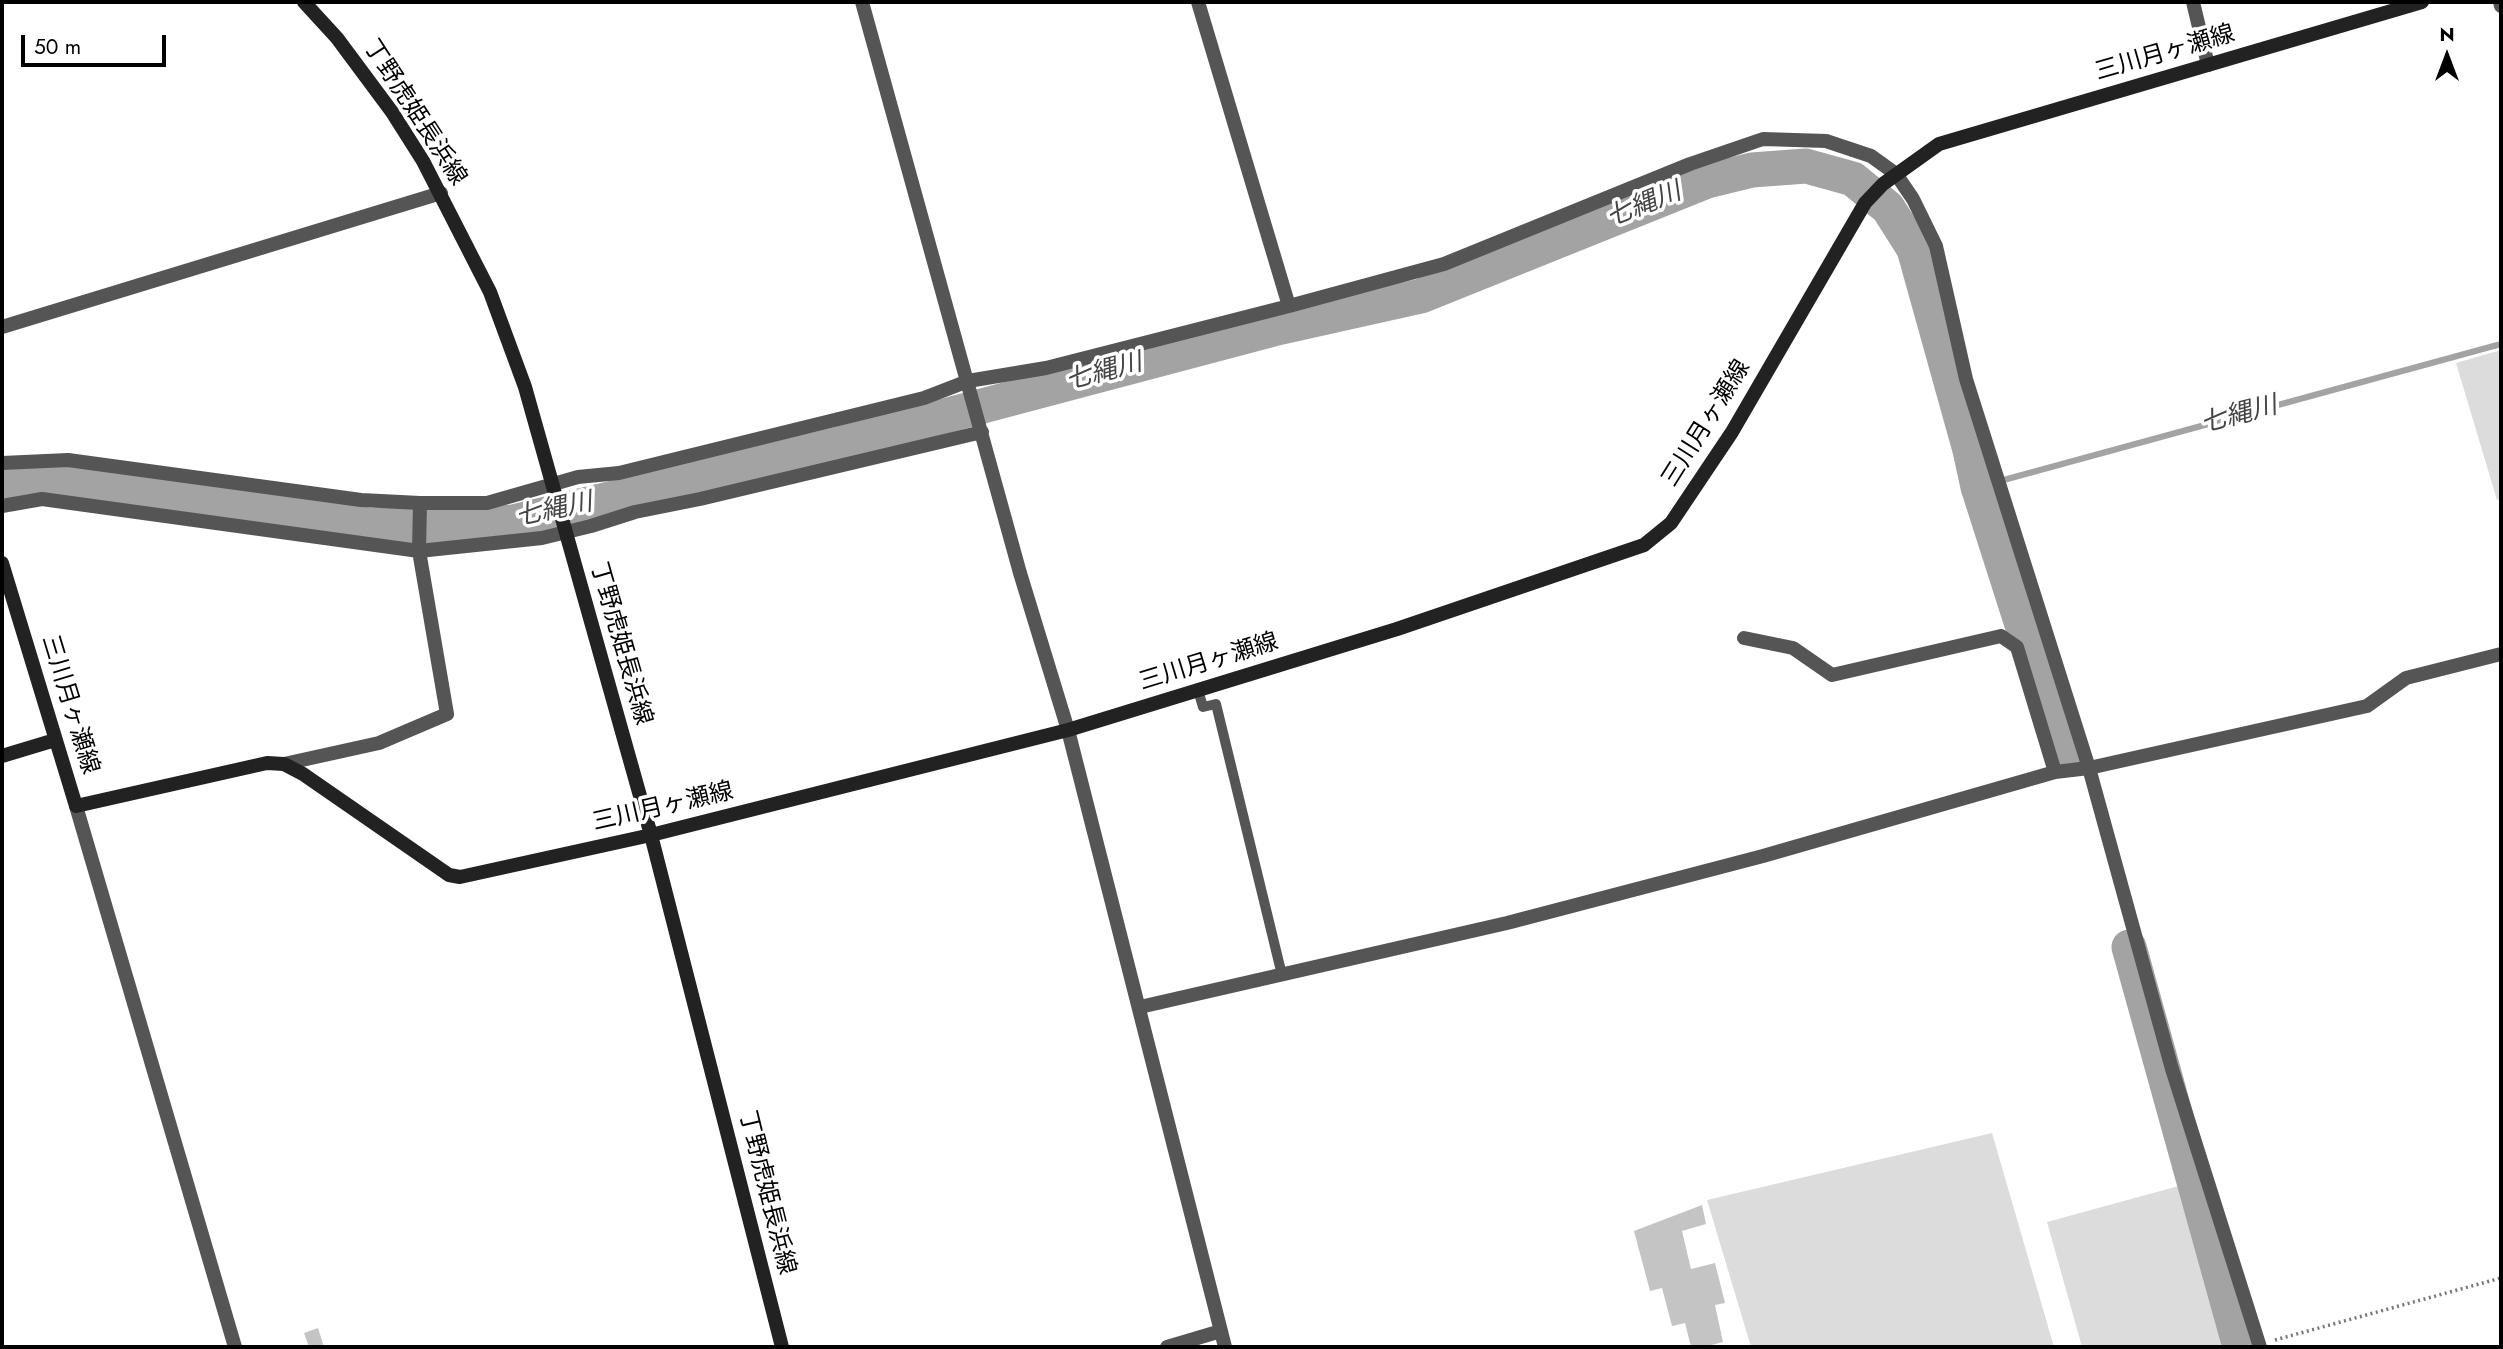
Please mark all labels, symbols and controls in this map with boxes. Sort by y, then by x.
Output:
street label: 三川月ヶ瀬線 [2092,20,2238,88]
scale bar [24,21,170,65]
north arrow [2412,21,2482,91]
text: N [2439,21,2455,48]
text: 50 m [34,32,81,62]
street label: 丁野虎姫長浜線 [356,35,472,191]
water label: 七縄川 [1602,177,1686,235]
water label: 七縄川 [1062,348,1146,398]
street label: 三川月ヶ瀬線 [1657,355,1757,493]
water label: 七縄川 [2197,391,2281,441]
water label: 七縄川 [513,488,595,534]
street label: 丁野虎姫長浜線 [583,559,657,729]
street label: 三川月ヶ瀬線 [1136,628,1282,698]
street label: 三川月ヶ瀬線 [34,632,104,778]
street label: 三川月ヶ瀬線 [590,778,736,838]
street label: 丁野虎姫長浜線 [732,1108,800,1278]

